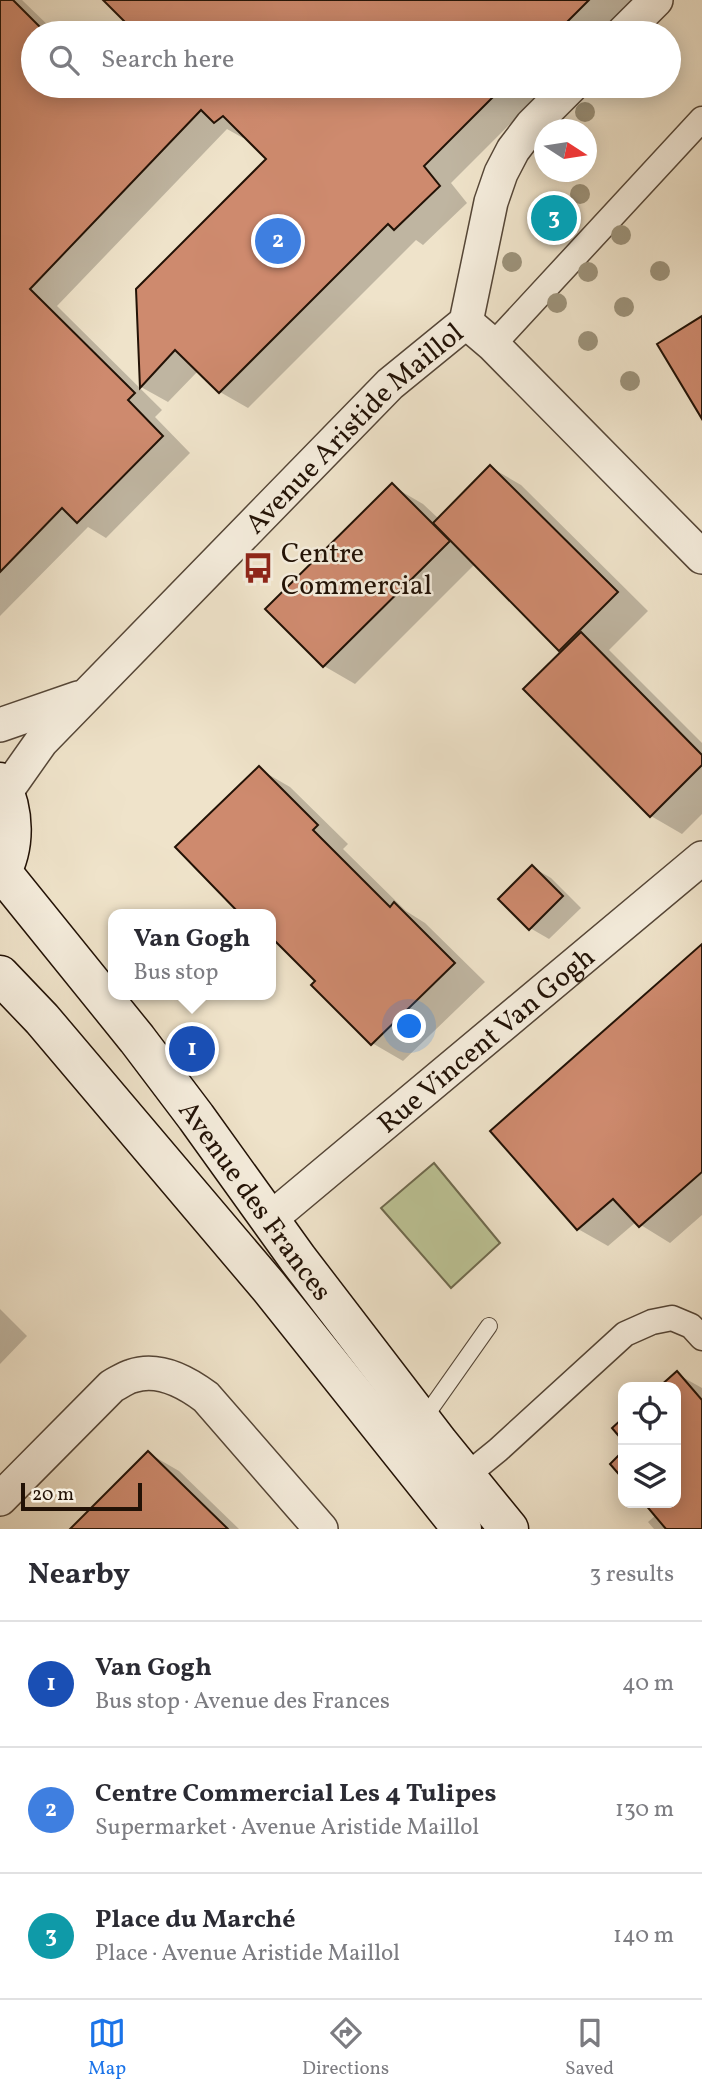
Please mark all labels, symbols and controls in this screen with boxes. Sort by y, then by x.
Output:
search box [21,21,681,98]
icon: search [45,41,83,79]
text: Search here [101,42,234,78]
north arrow [534,119,597,182]
pin: 3 [531,192,577,244]
pin: 2 [255,215,301,267]
street label: Avenue Aristide Maillol [237,315,473,544]
place label: Centre Commercial [281,535,432,606]
bus stop icon: Centre Commercial [241,551,275,585]
popup [108,909,276,1000]
text: Van Gogh [134,921,250,957]
street label: Rue Vincent Van Gogh [370,939,604,1143]
text: Bus stop [134,957,218,989]
your location [392,1009,426,1043]
pin: 1 [169,1023,215,1075]
street label: Avenue des Frances [168,1093,340,1310]
map controls [618,1382,681,1508]
button: locate [618,1382,681,1445]
button: layers [618,1445,681,1508]
scale bar [21,1480,142,1512]
text: 20 m [32,1482,74,1508]
text: Nearby [28,1554,130,1596]
text: 3 results [589,1559,674,1591]
text: Van Gogh [95,1650,212,1686]
text: 1 [46,1668,56,1700]
text: 40 m [622,1668,674,1700]
text: Bus stop · Avenue des Frances [95,1686,390,1718]
text: Centre Commercial Les 4 Tulipes [95,1776,496,1812]
text: 2 [45,1794,57,1826]
text: 130 m [615,1794,674,1826]
text: Supermarket · Avenue Aristide Maillol [95,1812,479,1844]
text: Place du Marché [95,1902,295,1938]
text: 3 [45,1920,57,1952]
text: 140 m [613,1920,674,1952]
text: Place · Avenue Aristide Maillol [95,1938,400,1970]
tab: Map [88,2014,126,2082]
tab: Directions [302,2014,389,2082]
tab: Saved [565,2014,614,2082]

